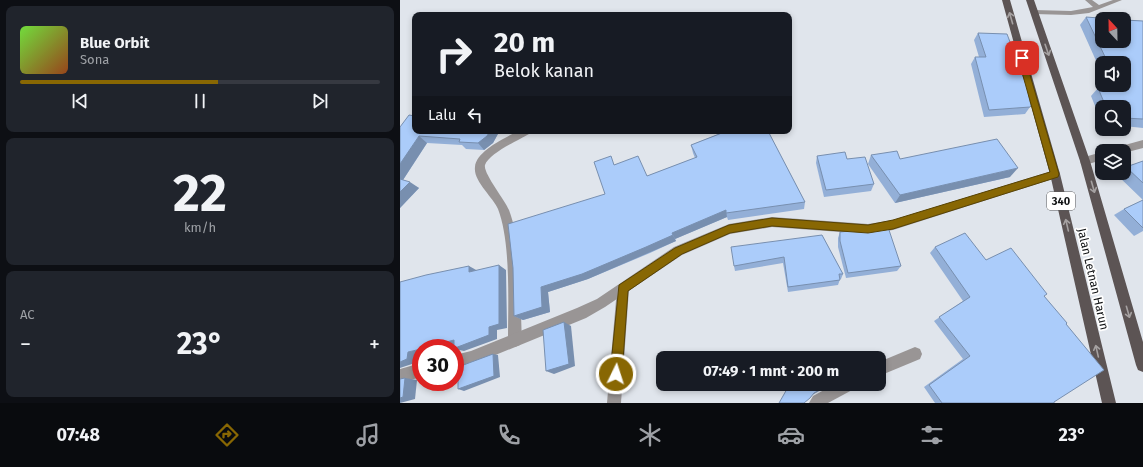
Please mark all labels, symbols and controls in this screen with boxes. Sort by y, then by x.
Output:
one-way arrow [1007,12,1014,25]
north arrow [1095,12,1131,48]
map controls [1095,12,1131,180]
text: 20 m [494,26,555,59]
icon: right [428,28,480,80]
text: Blue Orbit [80,34,149,52]
pin [1005,41,1039,75]
one-way arrow [1044,44,1052,56]
icon: arrive [1011,47,1033,69]
text: Sona [80,52,109,67]
button: sound [1095,56,1131,92]
text: Belok kanan [494,60,594,82]
icon: previous [69,90,91,112]
icon: pause [189,90,211,112]
icon: next [309,90,331,112]
button: search [1095,100,1131,136]
icon: left [464,104,486,126]
text: Lalu [428,106,456,124]
button: layers [1095,144,1131,180]
text: 22 [173,162,227,225]
one-way arrow [1090,180,1097,193]
road number: 340 [1047,192,1075,210]
one-way arrow [1062,219,1070,232]
text: km/h [184,220,216,235]
street label: Jalan Letnan Harun [1074,227,1112,331]
one-way arrow [1125,305,1132,318]
text: AC [20,307,35,322]
text: 23° [177,326,223,362]
text: − [20,331,31,358]
text: + [369,331,380,358]
speed limit sign: 30 [412,339,464,391]
one-way arrow [1092,345,1100,358]
position arrow [595,353,637,395]
text: 07:49 · 1 mnt · 200 m [703,362,839,380]
icon: directions [213,421,241,449]
icon: music [354,421,382,449]
icon: phone [495,421,523,449]
icon: climate [636,421,664,449]
icon: car [777,421,805,449]
icon: filters [918,421,946,449]
text: 07:48 [56,424,100,446]
text: 23° [1058,424,1086,446]

